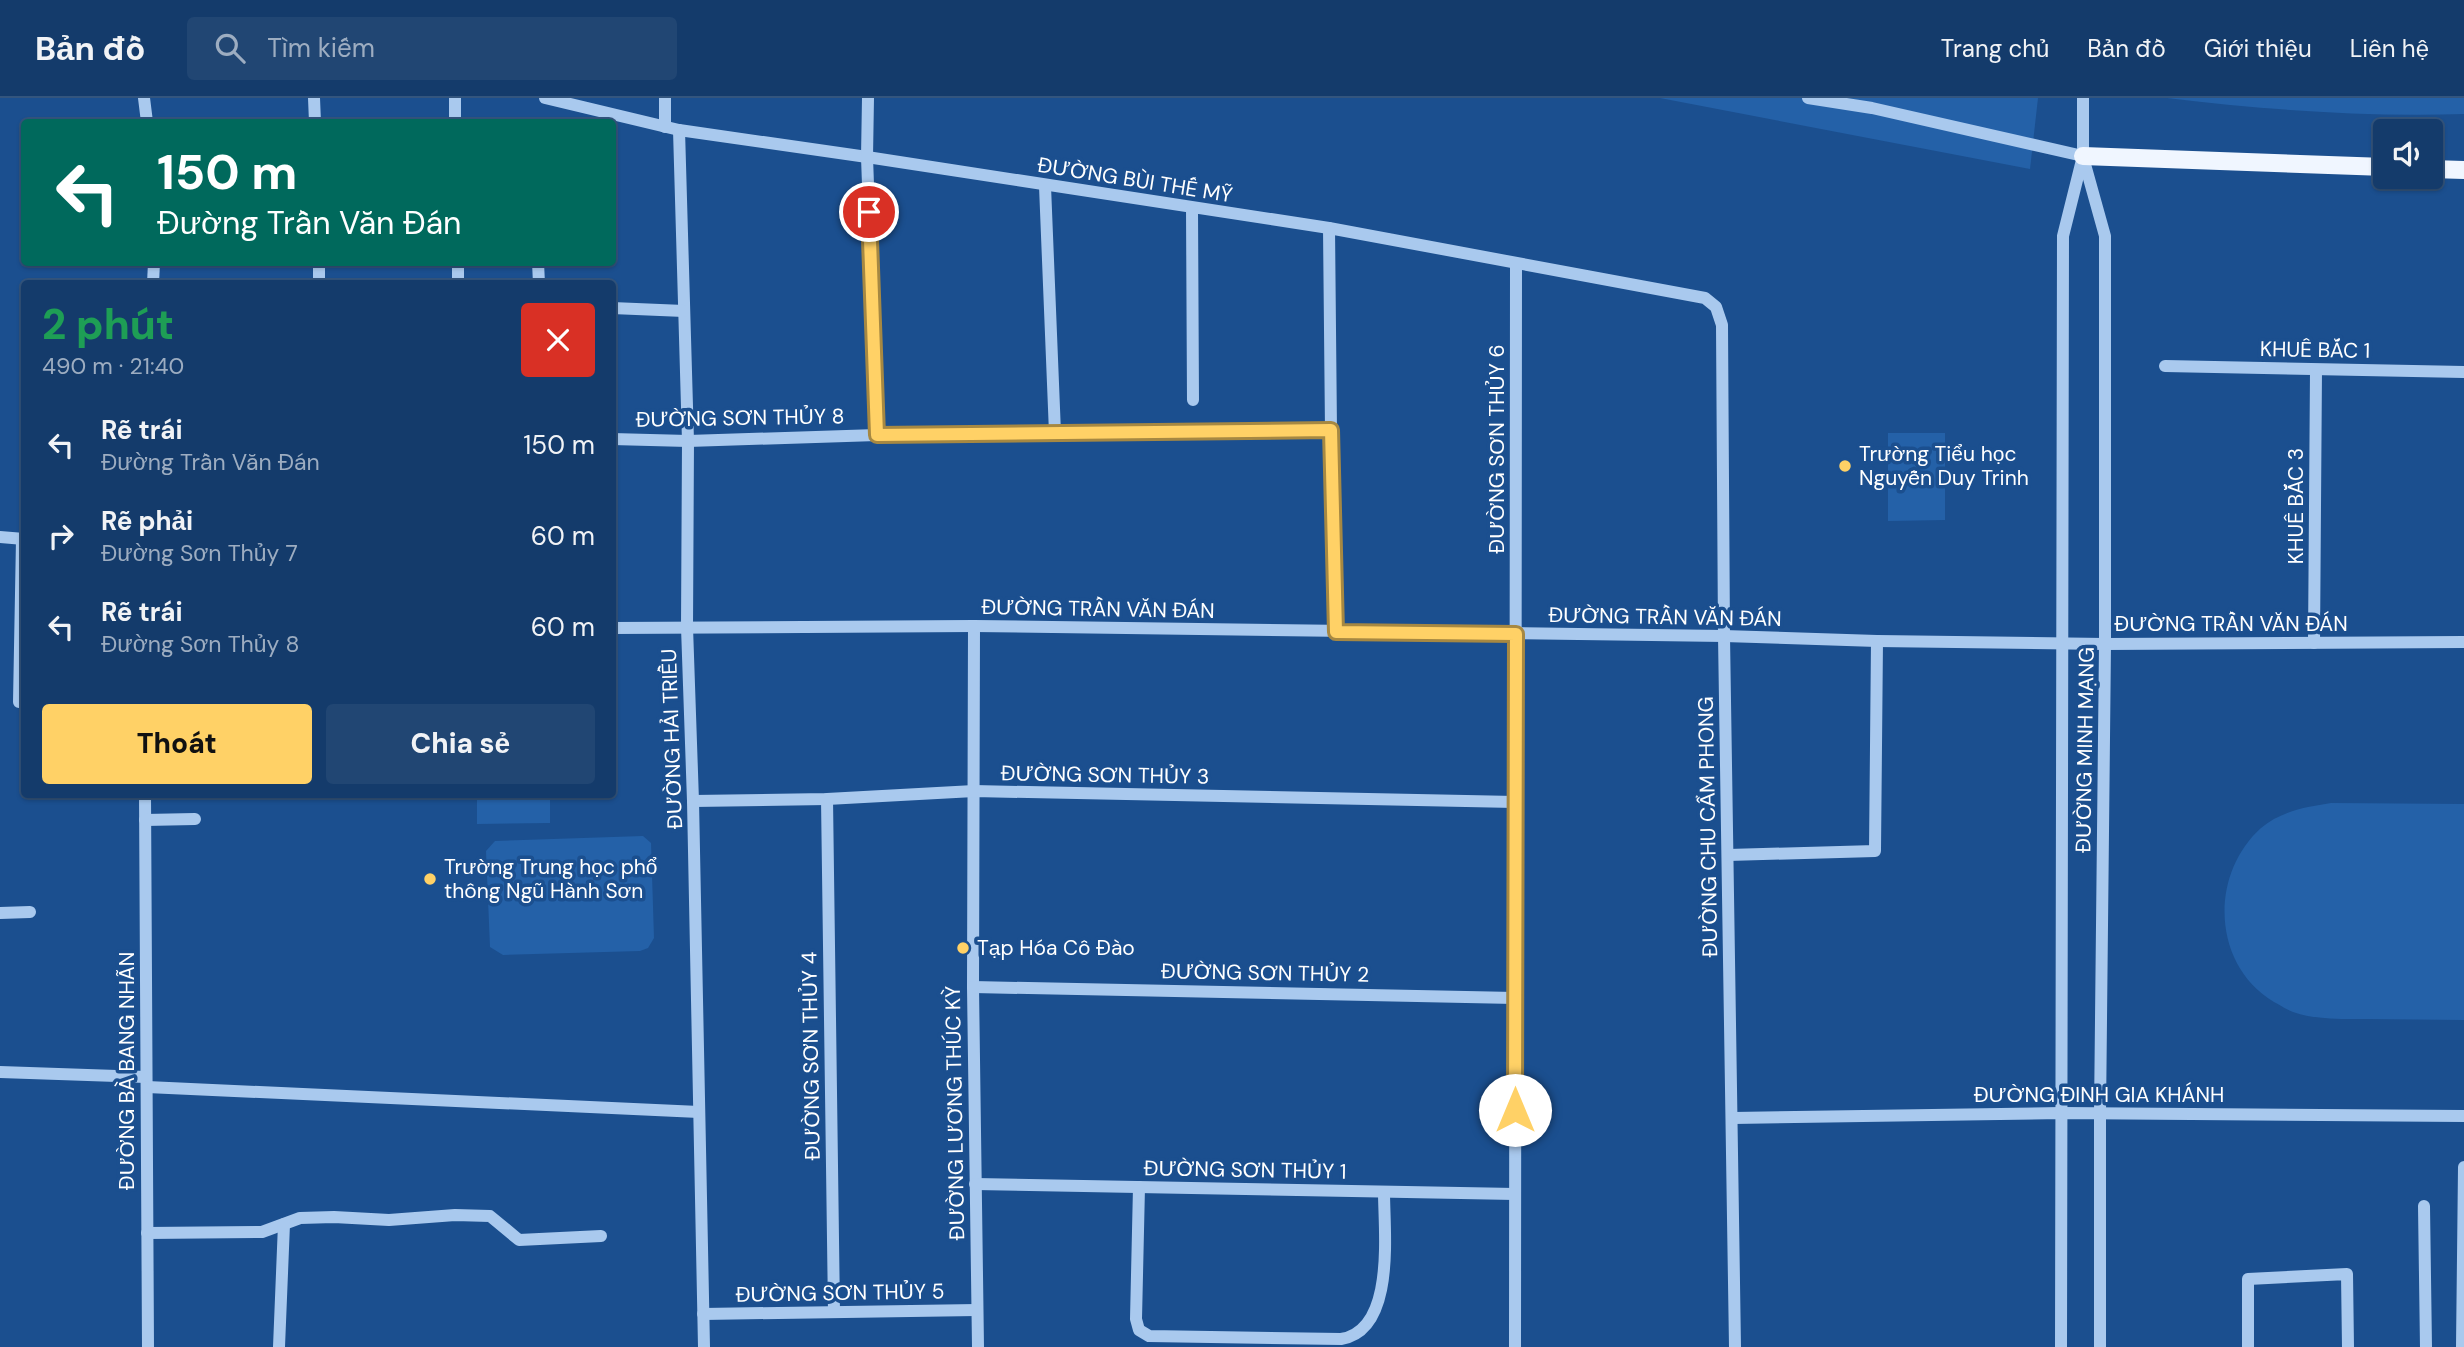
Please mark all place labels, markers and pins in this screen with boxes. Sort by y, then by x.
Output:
pin [839,182,899,242]
place label: Trường Tiểu học Nguyễn Duy Trinh [1859,440,2029,492]
marker: Trường Tiểu học Nguyễn Duy Trinh [1837,458,1853,474]
place label: Trường Trung học phổ thông Ngũ Hành Sơn [444,853,658,905]
marker: Trường Trung học phổ thông Ngũ Hành Sơn [422,871,438,887]
place label: Tạp Hóa Cô Đào [977,934,1135,962]
marker: Tạp Hóa Cô Đào [955,940,971,956]

